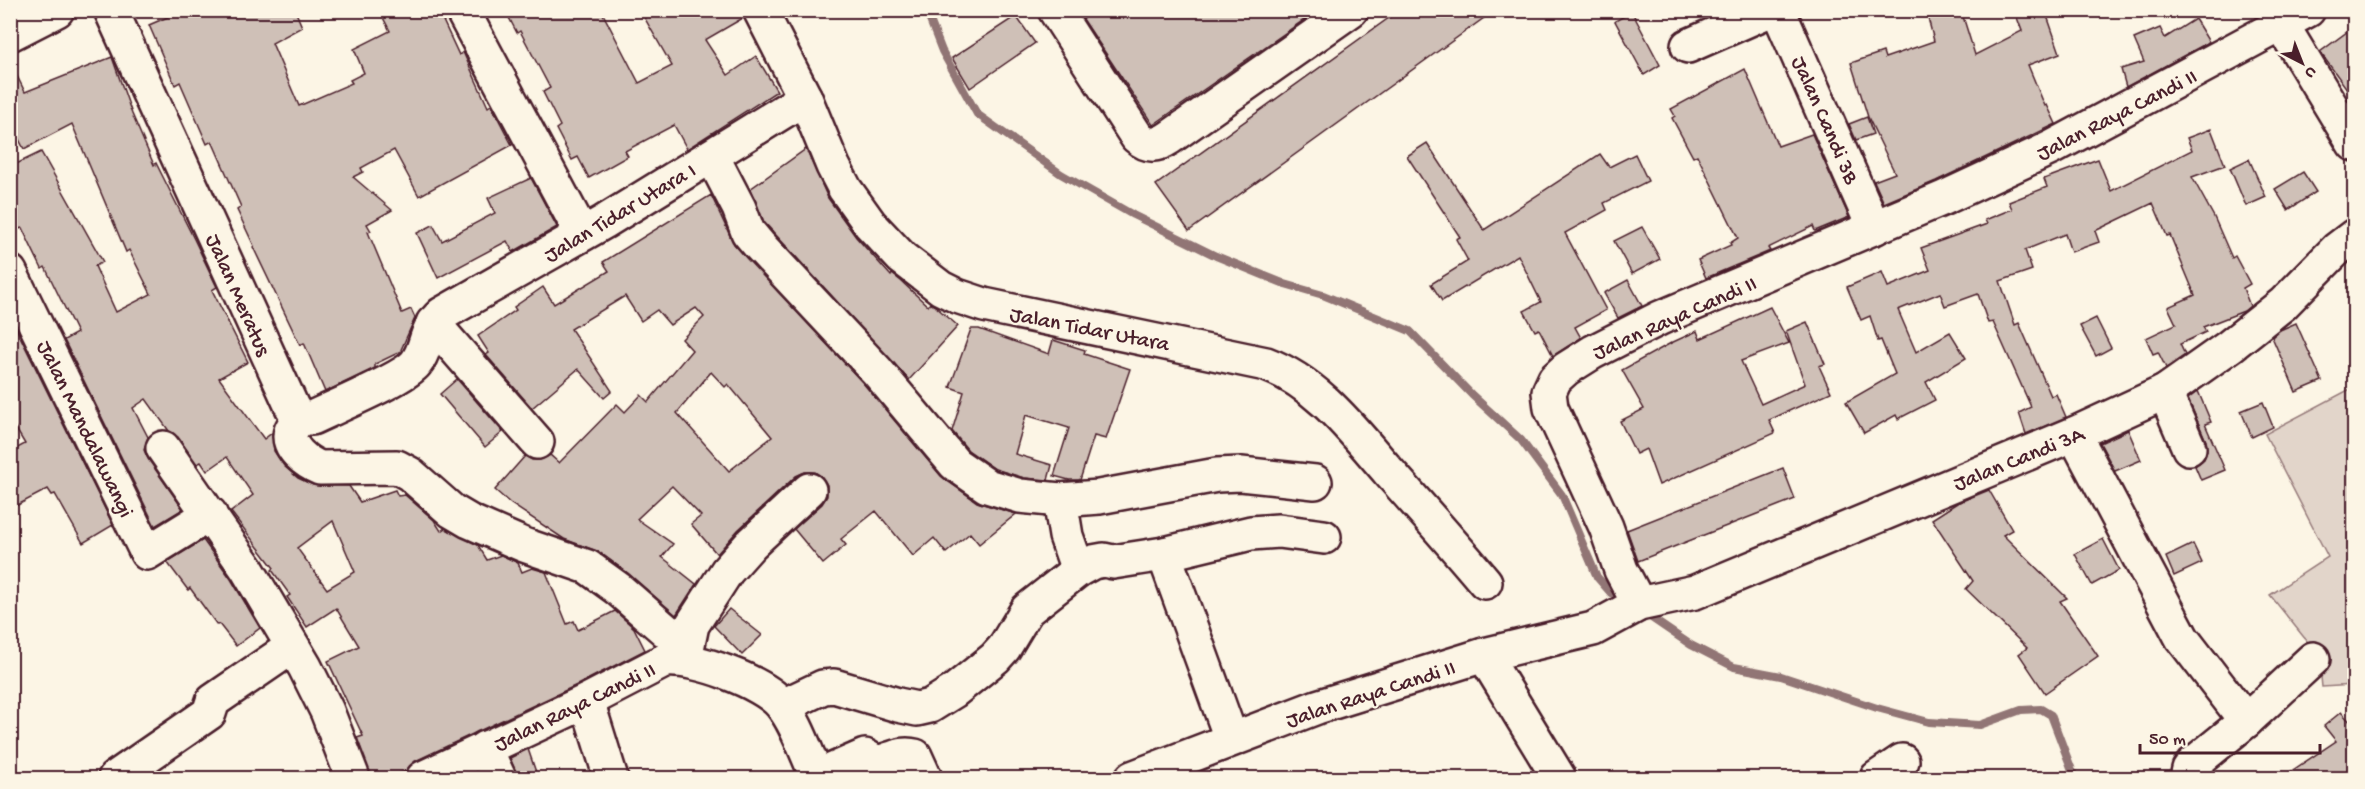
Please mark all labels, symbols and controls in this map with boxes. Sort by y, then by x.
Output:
north arrow [2272,33,2332,93]
street label: Jalan Candi 3B [1784,53,1863,189]
text: U [2299,61,2319,82]
street label: Jalan Raya Candi II [2033,65,2202,168]
street label: Jalan Tidar Utara I [541,159,702,270]
street label: Jalan Meratus [198,231,275,361]
street label: Jalan Raya Candi II [1590,272,1762,367]
street label: Jalan Tidar Utara [1007,303,1172,359]
street label: Jalan Mandalawangi [29,337,138,522]
street label: Jalan Candi 3A [1950,422,2089,499]
street label: Jalan Raya Candi II [1283,656,1459,735]
street label: Jalan Raya Candi II [491,658,661,759]
scale bar [2140,717,2320,755]
text: 50 m [2149,730,2186,751]

